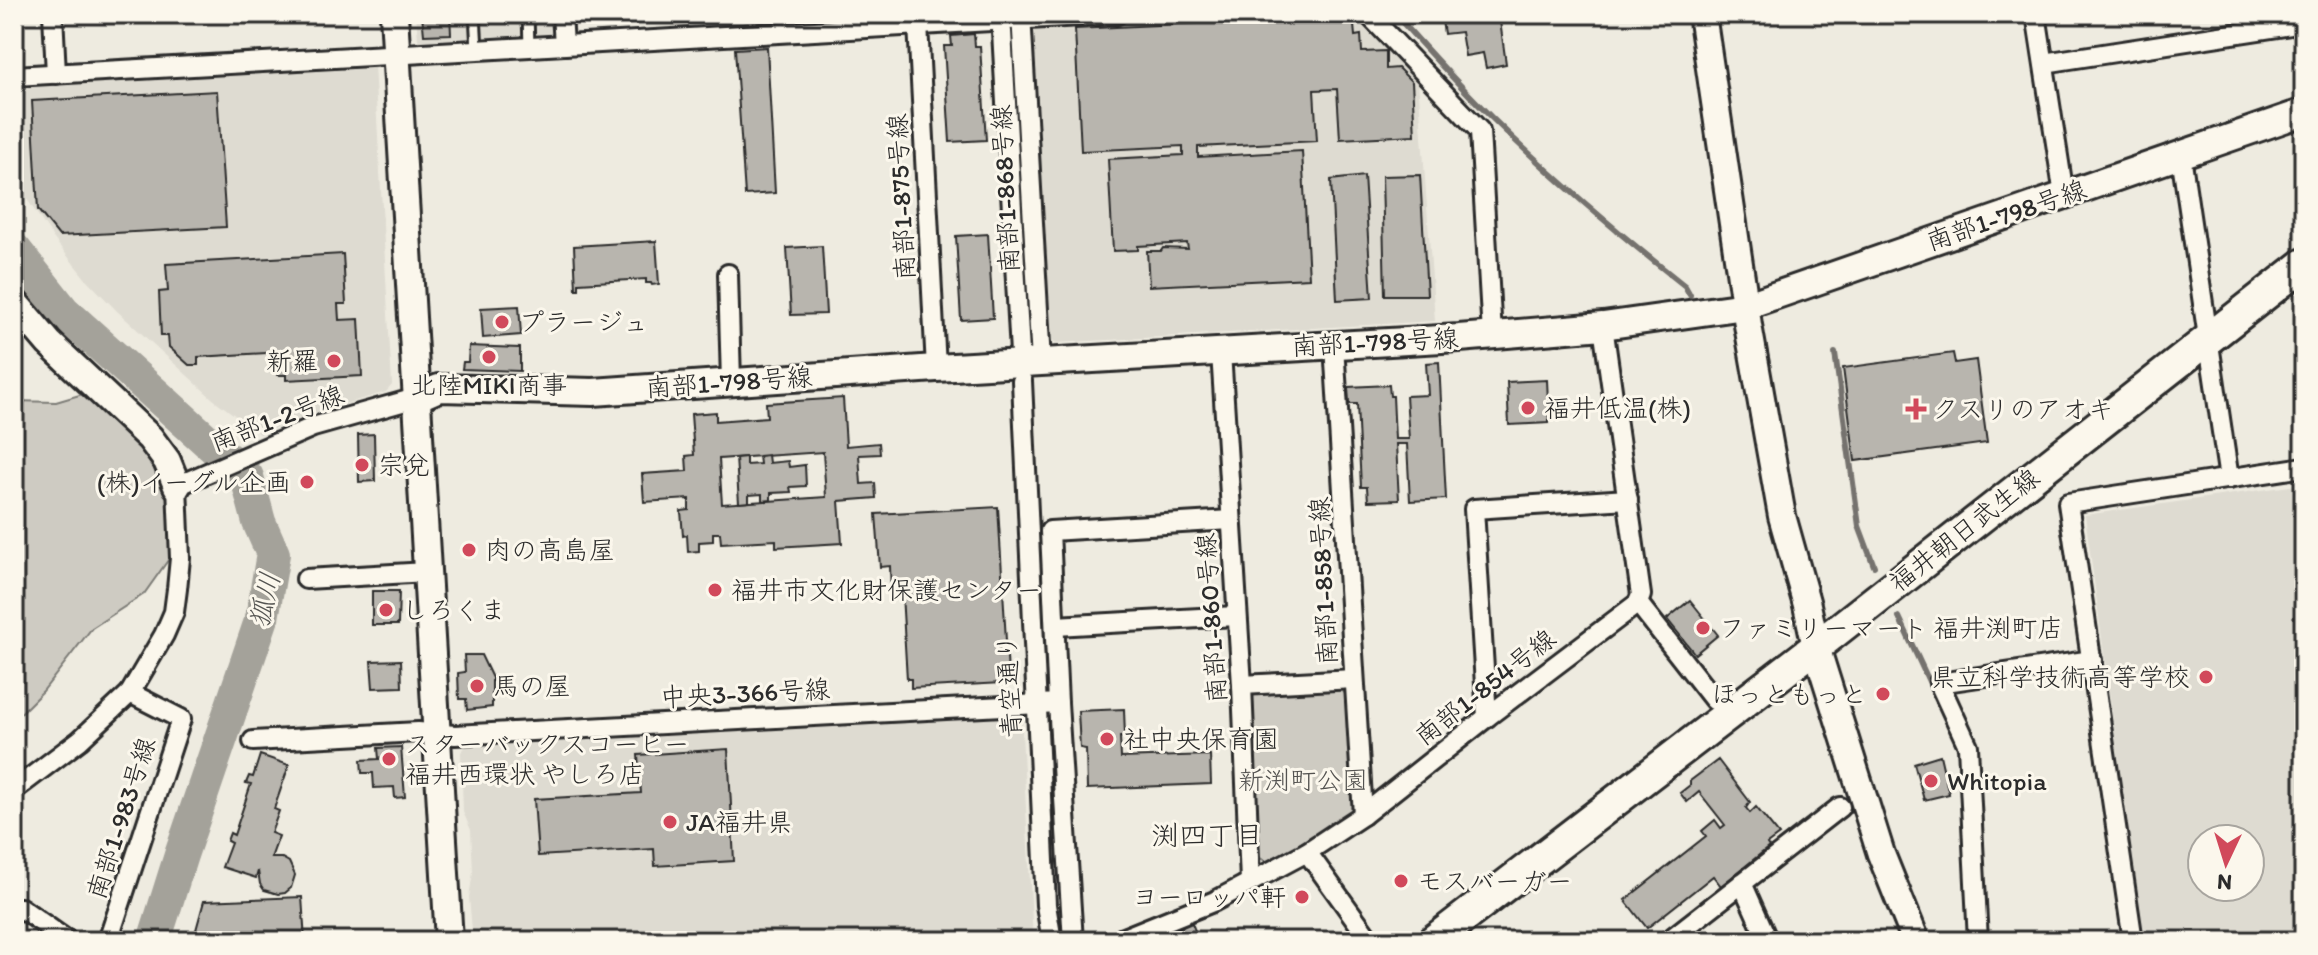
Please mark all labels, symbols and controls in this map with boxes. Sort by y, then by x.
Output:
street label: 南部1-868号線 [985,104,1025,274]
street label: 南部1-875号線 [881,113,921,281]
street label: 南部1-798号線 [1922,173,2090,257]
place label: プラージュ [518,306,649,338]
marker: プラージュ [493,313,511,331]
street label: 南部1-798号線 [1291,322,1459,362]
place label: 新羅 [266,345,318,377]
marker: 北陸MIKI商事 [480,348,498,366]
marker: 新羅 [325,352,343,370]
street label: 南部1-798号線 [644,360,814,404]
place label: 北陸MIKI商事 [410,369,568,401]
street label: 南部1-2号線 [206,378,348,458]
place label: 福井低温(株) [1544,392,1691,424]
place label: クスリのアオキ [1932,393,2113,425]
marker: 福井低温(株) [1519,399,1537,417]
marker: クスリのアオキ [1907,400,1925,418]
place label: 宗兌 [378,449,430,481]
marker: 宗兌 [353,456,371,474]
street label: 福井朝日武生線 [1882,461,2046,599]
place label: (株)イーグル企画 [97,466,291,498]
marker: (株)イーグル企画 [298,473,316,491]
street label: 南部1-858号線 [1303,496,1343,666]
street label: 南部1-860号線 [1189,532,1233,704]
place label: 肉の高島屋 [485,534,615,566]
marker: 肉の高島屋 [460,541,478,559]
water label: 狐川 [241,569,287,631]
place label: 福井市文化財保護センター [731,574,1042,606]
marker: 福井市文化財保護センター [706,581,724,599]
place label: しろくま [402,594,506,626]
marker: しろくま [377,601,395,619]
place label: ファミリーマート 福井渕町店 [1719,612,2063,644]
marker: ファミリーマート 福井渕町店 [1694,619,1712,637]
street label: 南部1-854号線 [1408,622,1562,752]
street label: 青空通り [990,633,1028,739]
place label: 県立科学技術高等学校 [1930,661,2190,693]
marker: 県立科学技術高等学校 [2197,668,2215,686]
place label: 馬の屋 [493,670,571,702]
street label: 中央3-366号線 [659,673,831,713]
marker: 馬の屋 [468,677,486,695]
place label: ほっともっと [1711,678,1867,710]
marker: ほっともっと [1874,685,1892,703]
place label: 社中央保育園 [1123,723,1279,755]
place label: スターバックスコーヒー 福井西環状 やしろ店 [405,728,689,790]
marker: 社中央保育園 [1098,730,1116,748]
street label: 南部1-983号線 [80,733,162,903]
marker: スターバックスコーヒー 福井西環状 やしろ店 [380,750,398,768]
park label: 新渕町公園 [1238,764,1368,796]
place label: Whitopia [1947,765,2047,797]
marker: Whitopia [1922,772,1940,790]
place label: JA福井県 [686,806,793,838]
marker: JA福井県 [661,813,679,831]
district label: 渕四丁目 [1151,818,1263,852]
north arrow [2186,823,2266,903]
place label: モスバーガー [1417,865,1572,897]
text: N [2216,868,2233,896]
marker: モスバーガー [1392,872,1410,890]
place label: ヨーロッパ軒 [1133,881,1286,913]
marker: ヨーロッパ軒 [1293,888,1311,906]

